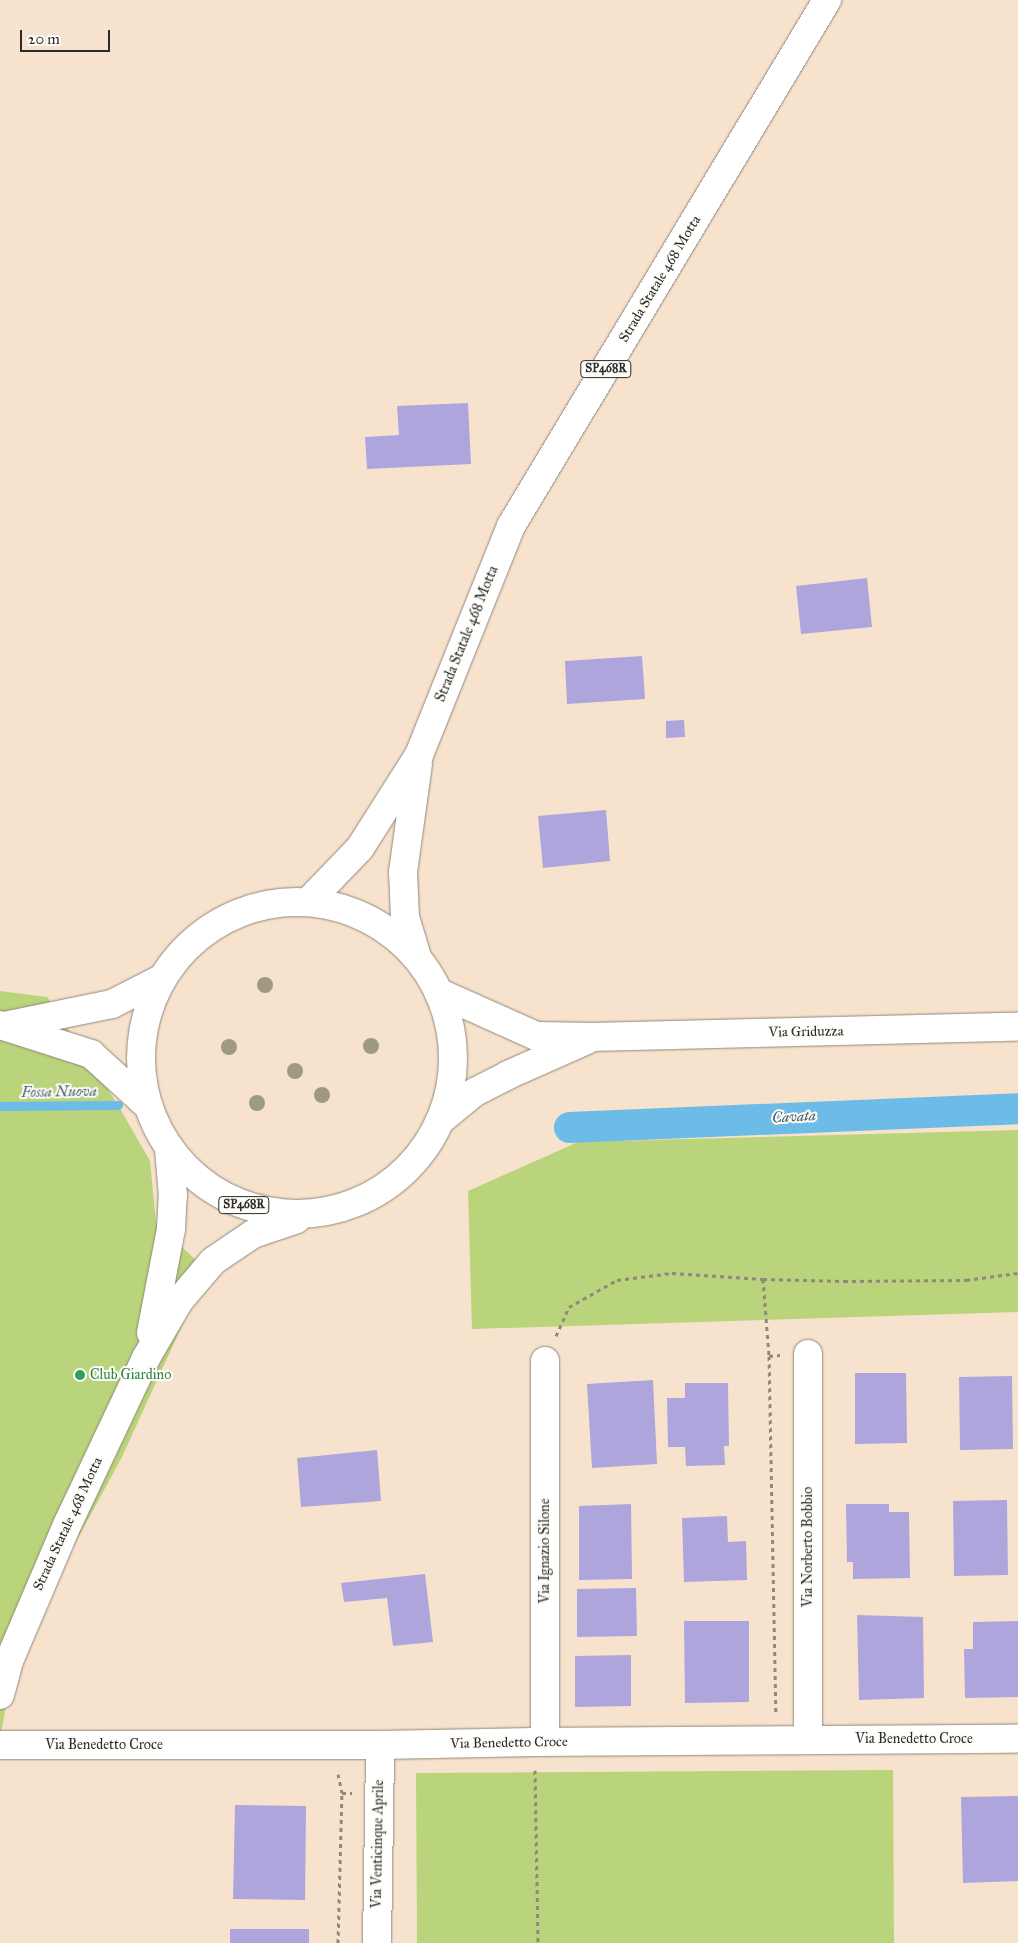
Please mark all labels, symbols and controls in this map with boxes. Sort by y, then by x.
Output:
scale bar [22,20,112,52]
text: 20 m [28,30,60,48]
street label: Strada Statale 468 Motta [615,212,705,346]
road number: SP468R [580,359,632,378]
street label: Strada Statale 468 Motta [432,564,502,704]
street label: Via Griduzza [768,1023,844,1041]
water label: Fossa Nuova [21,1082,97,1102]
water label: Cavata [772,1107,816,1127]
road number: SP468R [218,1196,270,1214]
place label: Club Giardino [90,1367,171,1383]
marker: Club Giardino [74,1369,86,1381]
street label: Strada Statale 468 Motta [30,1455,106,1593]
street label: Via Norberto Bobbio [800,1487,816,1607]
street label: Via Ignazio Silone [537,1498,553,1604]
street label: Via Benedetto Croce [855,1731,973,1747]
street label: Via Benedetto Croce [450,1734,568,1752]
street label: Via Benedetto Croce [45,1737,163,1753]
street label: Via Venticinque Aprile [368,1780,388,1908]

